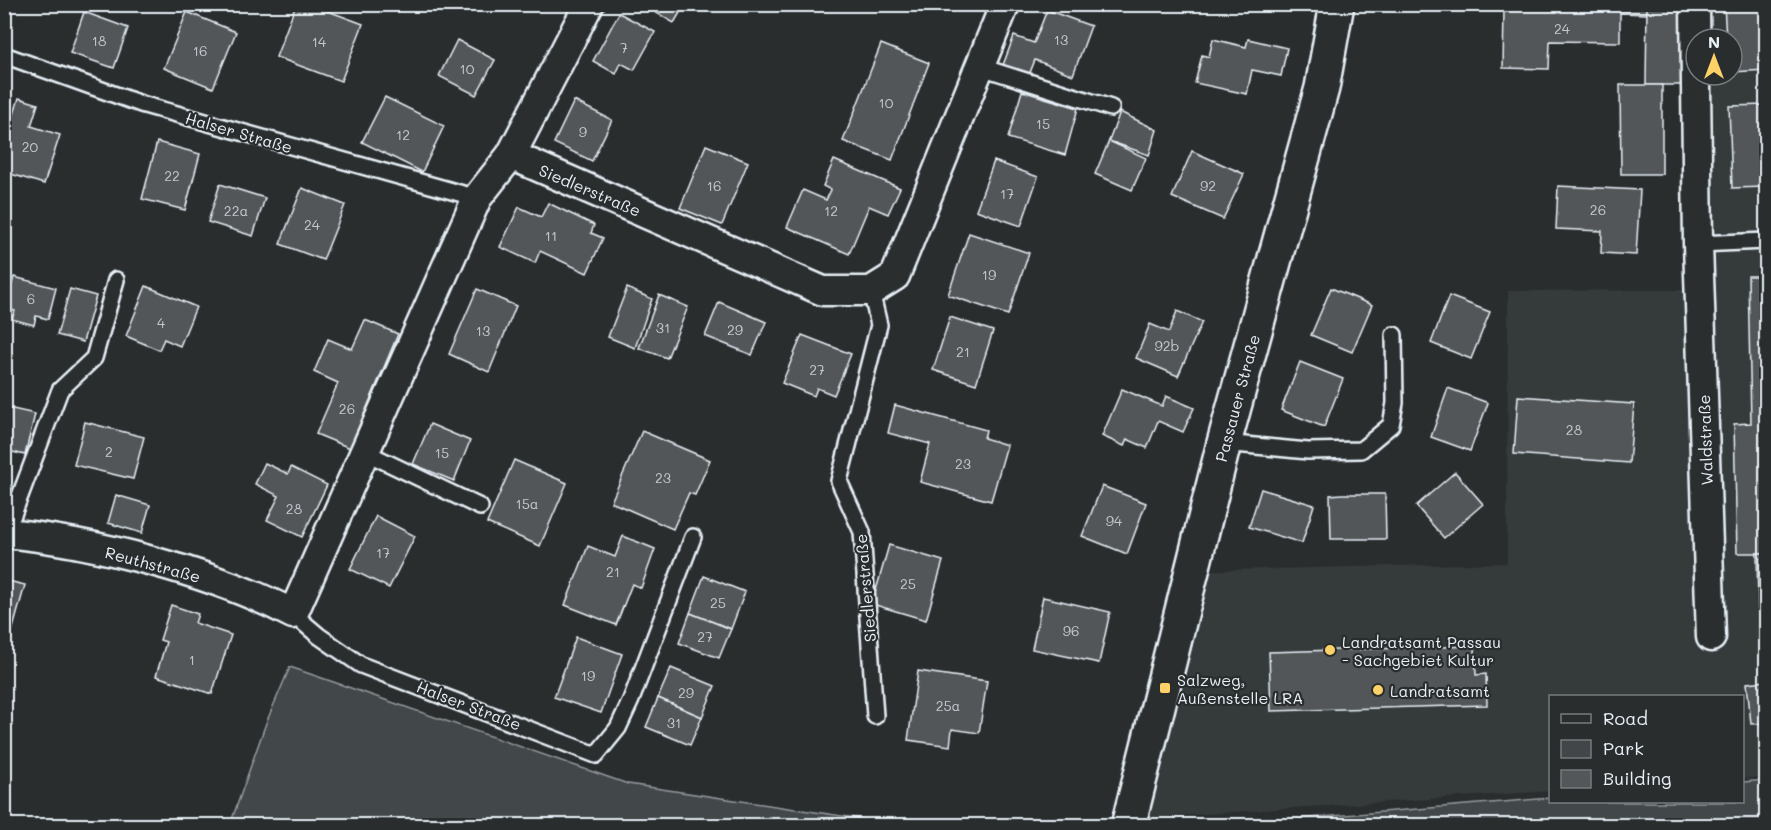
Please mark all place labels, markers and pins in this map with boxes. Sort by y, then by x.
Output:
place label: Landratsamt Passau - Sachgebiet Kultur [1342,631,1501,670]
marker: Landratsamt Passau - Sachgebiet Kultur [1323,643,1337,657]
place label: Salzweg, Außenstelle LRA [1177,669,1303,708]
place label: Landratsamt [1390,680,1490,701]
marker: Salzweg, Außenstelle LRA [1158,681,1172,695]
marker: Landratsamt [1371,683,1385,697]

